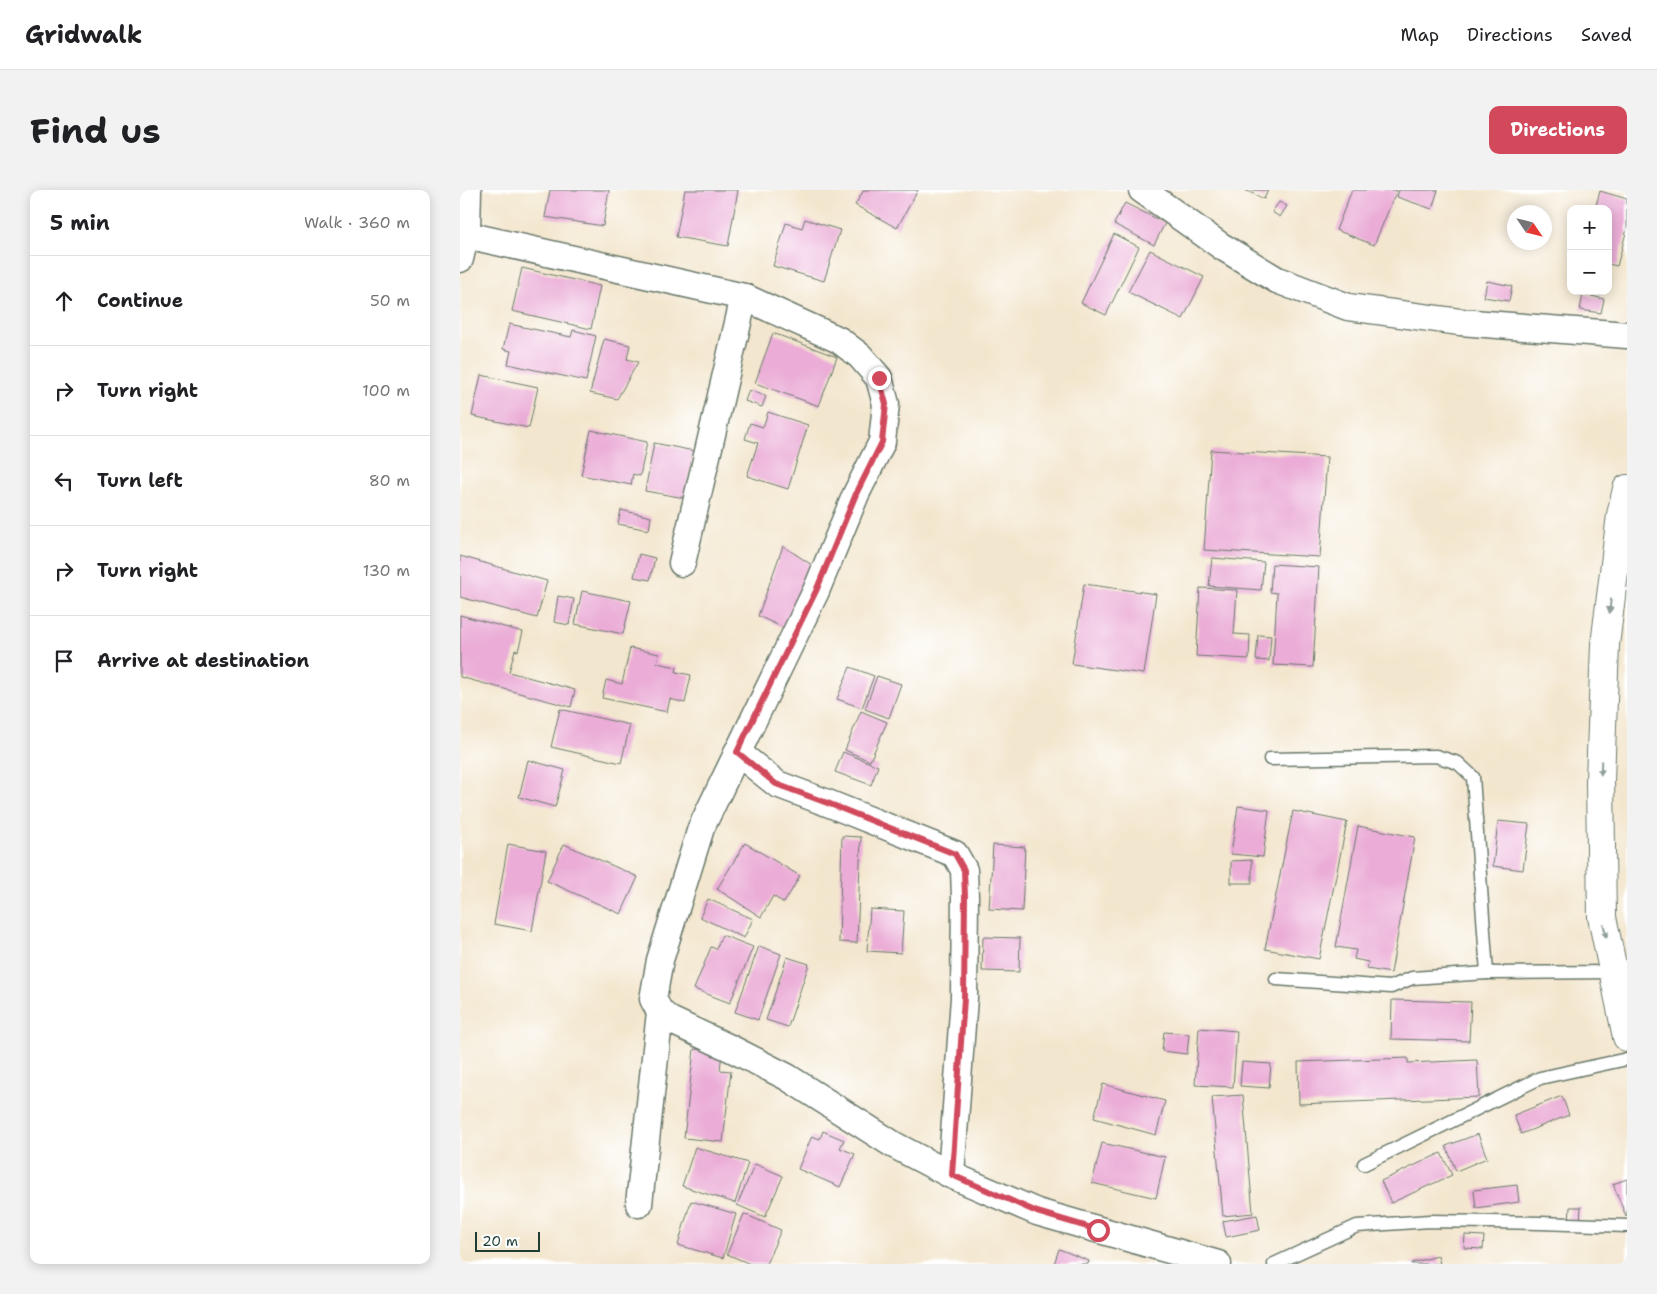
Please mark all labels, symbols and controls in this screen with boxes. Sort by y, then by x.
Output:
text: Gridwalk [25,19,142,51]
text: Map [1401,23,1439,47]
text: Directions [1467,23,1553,47]
text: Saved [1581,23,1632,47]
button: Directions [1489,106,1627,154]
text: Find us [30,107,161,154]
north arrow [1507,205,1552,250]
map controls [1567,205,1612,295]
button: + [1567,205,1612,250]
text: 5 min [50,209,110,237]
text: Walk · 360 m [304,212,410,233]
button: − [1567,250,1612,295]
icon: ahead [50,287,78,315]
text: Continue [97,288,183,313]
text: 50 m [370,290,410,311]
route end [868,367,891,390]
icon: right [50,377,78,405]
text: Turn right [97,378,198,403]
text: 100 m [362,380,410,401]
icon: left [50,467,78,495]
text: Turn left [97,468,183,493]
text: 80 m [369,470,410,491]
icon: right [50,557,78,585]
text: Turn right [97,558,198,583]
text: 130 m [363,560,410,581]
one-way arrow [1606,599,1614,615]
icon: arrive [50,647,78,675]
text: Arrive at destination [97,648,309,673]
one-way arrow [1596,761,1604,777]
one-way arrow [1601,923,1609,938]
route start [1087,1219,1110,1242]
scale bar [475,1229,540,1252]
text: 20 m [482,1232,518,1250]

